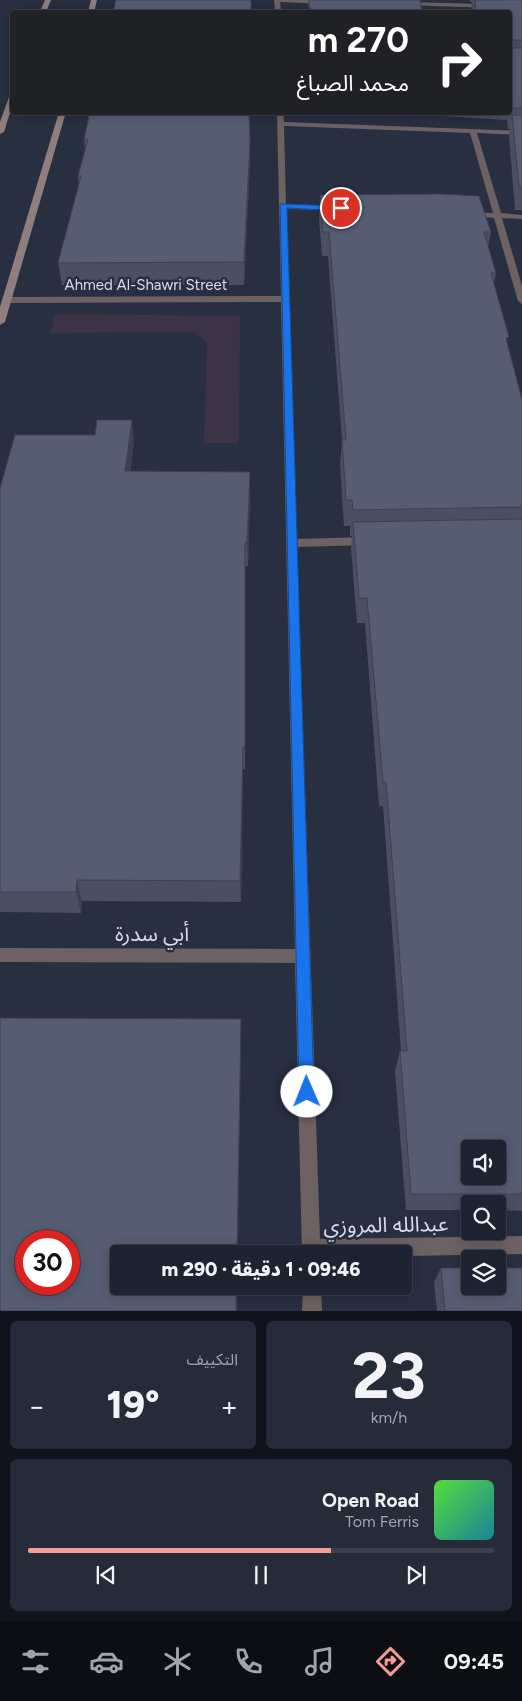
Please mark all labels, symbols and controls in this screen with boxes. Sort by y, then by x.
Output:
text: 270 m [308,19,409,61]
icon: right [427,30,492,95]
text: محمد الصباغ [297,70,409,97]
pin [320,187,362,229]
icon: arrive [327,194,355,222]
street label: Ahmed Al-Shawri Street [65,276,228,294]
street label: أبي سدرة [115,921,189,950]
position arrow [280,1065,332,1117]
map controls [461,1140,506,1295]
button: sound [461,1140,506,1185]
button: search [461,1195,506,1240]
street label: عبدالله المروزي [323,1211,449,1242]
speed limit sign: 30 [15,1230,80,1295]
button: layers [461,1250,506,1295]
text: 09:46 · 1 دقيقة · 290 m [162,1258,360,1281]
text: 23 [352,1336,426,1414]
text: التكييف [186,1350,238,1369]
text: 19° [106,1382,160,1428]
text: − [28,1389,45,1423]
text: + [221,1389,238,1423]
text: km/h [371,1408,407,1427]
text: Open Road [322,1489,419,1512]
text: Tom Ferris [345,1512,419,1531]
icon: previous [92,1561,120,1589]
icon: pause [247,1561,275,1589]
icon: next [402,1561,430,1589]
icon: filters [18,1644,53,1679]
icon: car [89,1644,124,1679]
icon: climate [160,1644,195,1679]
icon: phone [231,1644,266,1679]
icon: music [302,1644,337,1679]
icon: directions [373,1644,408,1679]
text: 09:45 [444,1648,504,1675]

